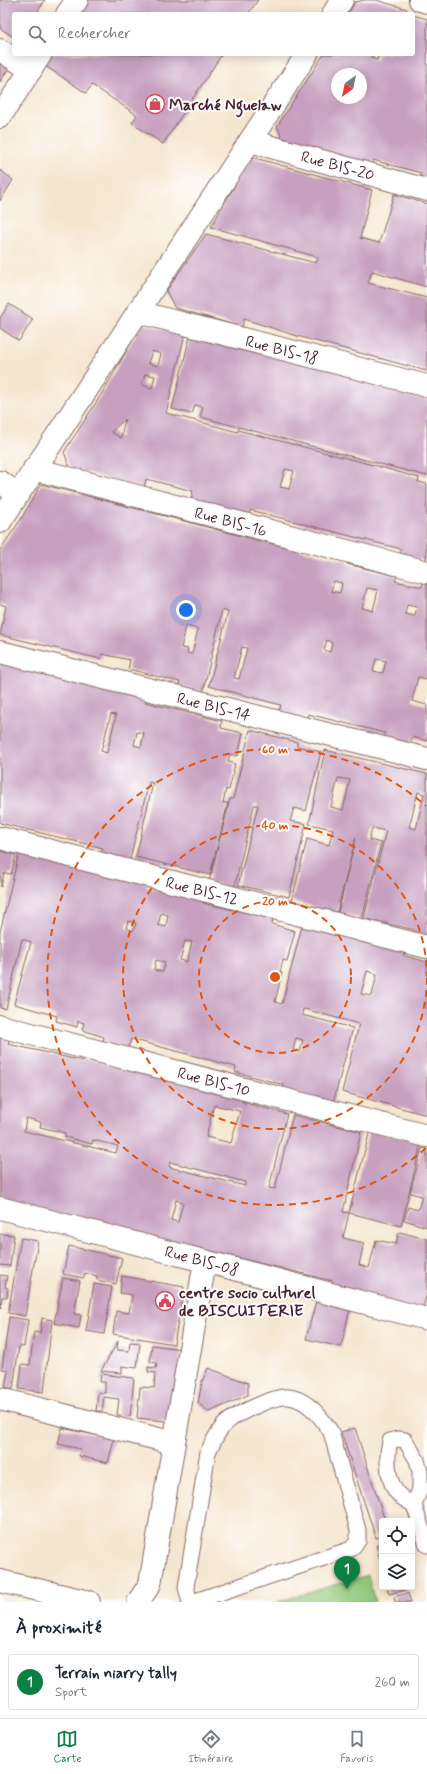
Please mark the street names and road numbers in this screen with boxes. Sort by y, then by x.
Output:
street label: Rue BIS-20 [298,147,377,186]
street label: Rue BIS-18 [243,331,320,370]
street label: Rue BIS-16 [192,503,269,542]
street label: Rue BIS-14 [175,688,253,727]
street label: Rue BIS-12 [163,872,240,911]
street label: Rue BIS-10 [175,1063,252,1102]
street label: Rue BIS-08 [162,1241,241,1281]

